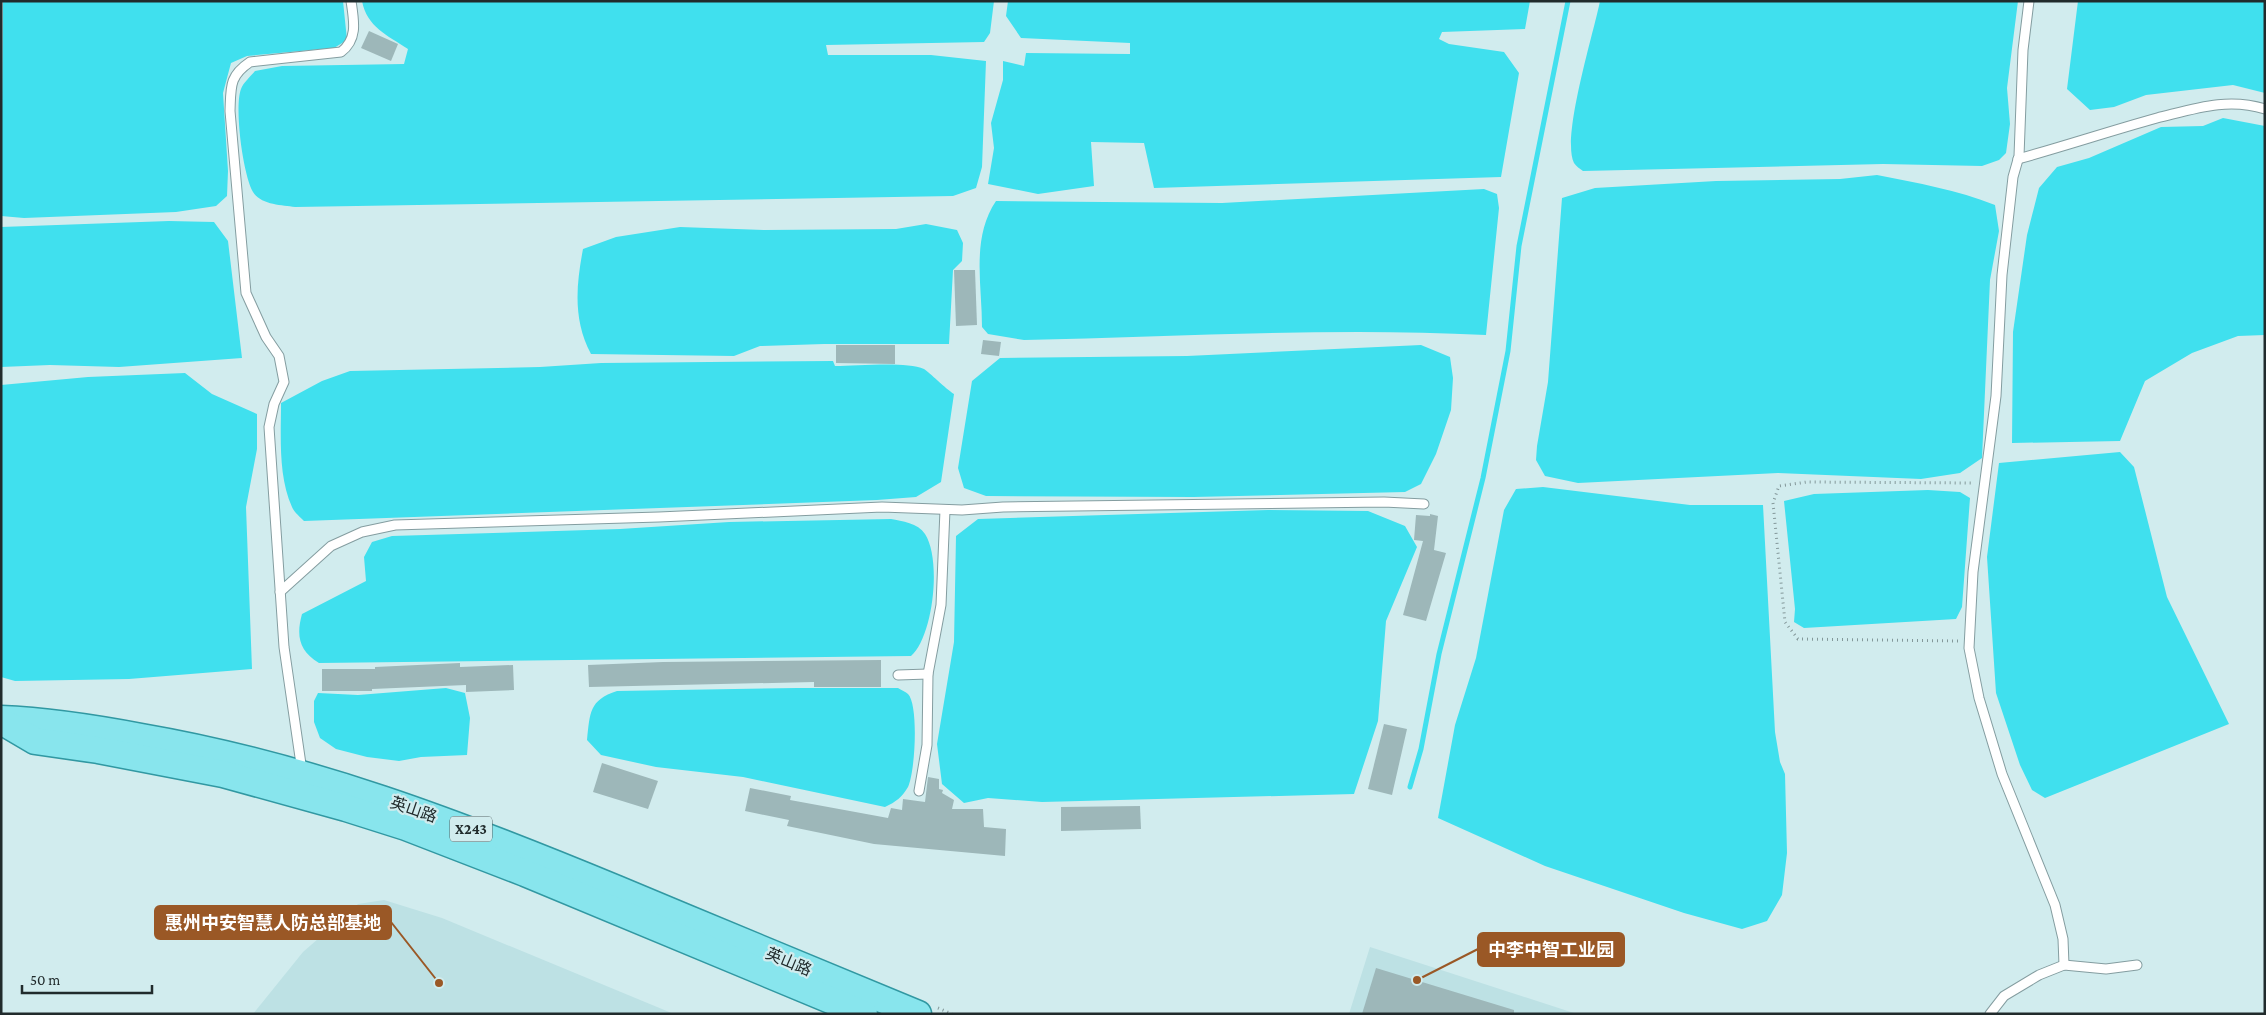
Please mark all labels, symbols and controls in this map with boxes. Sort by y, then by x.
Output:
street label: 英山路 [388,794,439,825]
road number: X243 [450,816,492,842]
callout: 惠州中安智慧人防总部基地 [155,906,391,939]
text: 惠州中安智慧人防总部基地 [165,913,381,933]
callout: 中李中智工业园 [1478,933,1624,966]
text: 中李中智工业园 [1488,940,1614,960]
street label: 英山路 [763,944,814,979]
scale bar [22,962,152,994]
text: 50 m [30,972,60,988]

